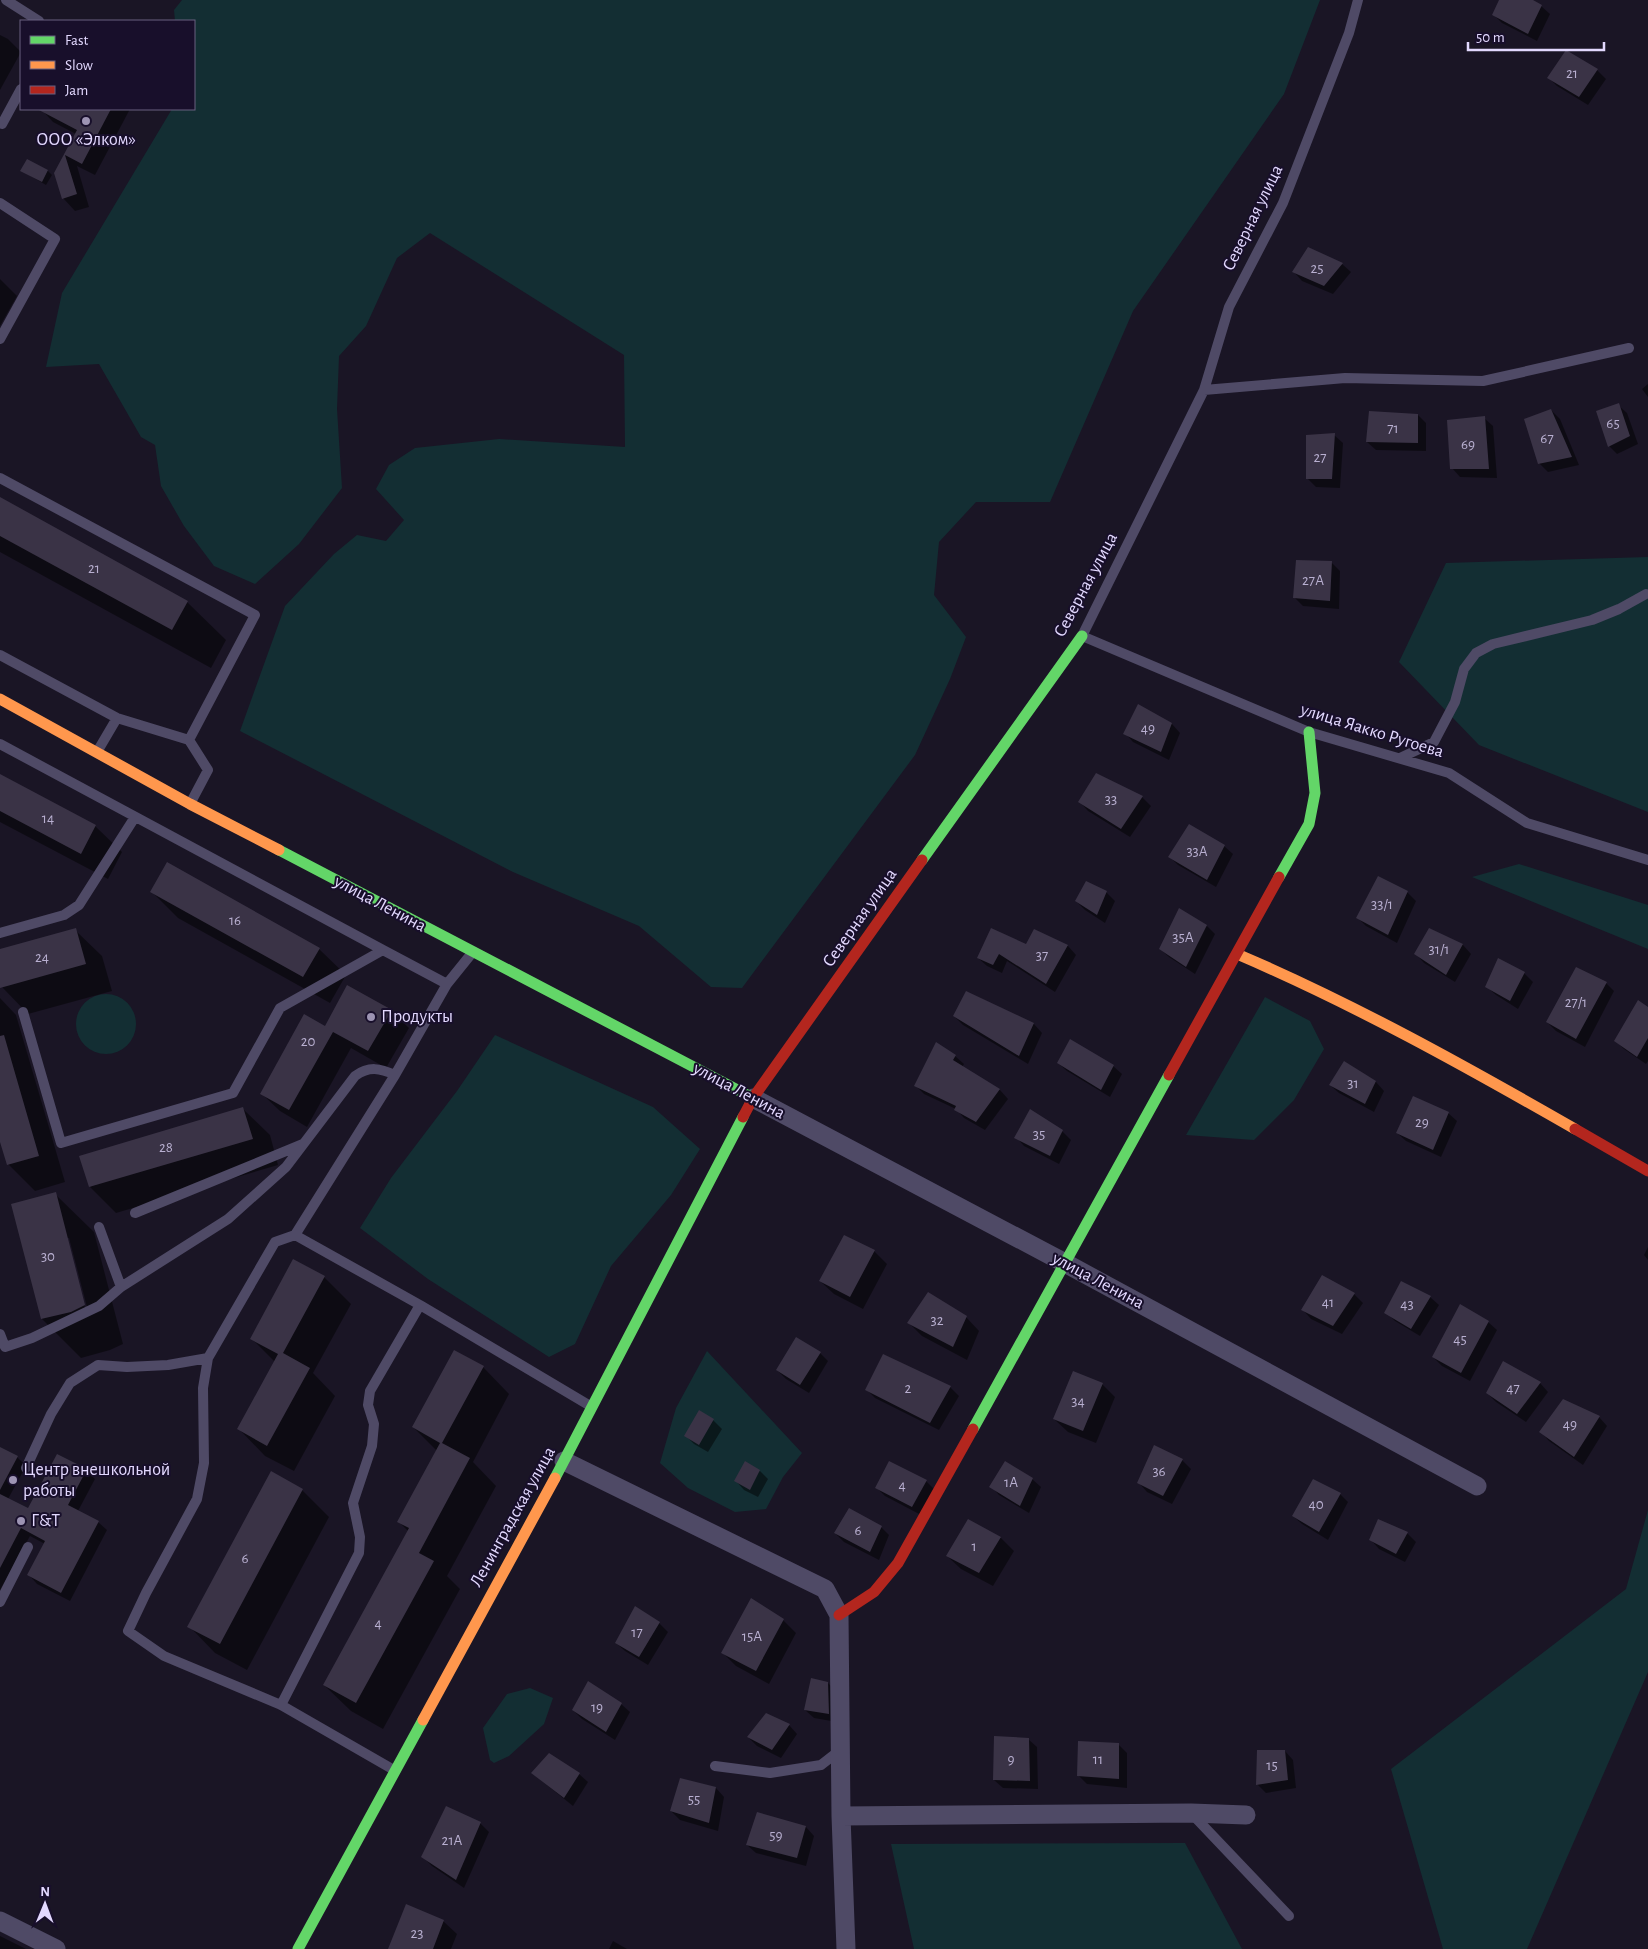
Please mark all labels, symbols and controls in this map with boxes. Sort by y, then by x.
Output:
legend [20,20,195,110]
scale bar [1468,20,1604,52]
text: 50 m [1476,30,1505,45]
text: Fast [65,33,89,48]
text: Slow [65,58,93,73]
house number: 21 [1566,66,1578,81]
text: Jam [65,83,88,98]
marker: ООО «Элком» [80,115,92,127]
place label: ООО «Элком» [36,131,136,149]
street label: Северная улица [1220,162,1286,274]
house number: 25 [1310,261,1324,276]
house number: 65 [1606,416,1620,431]
house number: 71 [1387,421,1399,436]
house number: 67 [1540,431,1554,446]
house number: 69 [1461,437,1475,452]
house number: 27 [1313,450,1327,465]
street label: Северная улица [1051,530,1121,640]
house number: 21 [88,561,100,576]
house number: 27А [1302,573,1324,588]
street label: улица Яакко Ругоева [1297,700,1446,761]
house number: 49 [1141,721,1155,736]
house number: 33 [1105,792,1117,807]
house number: 14 [42,811,54,826]
house number: 33А [1186,844,1208,859]
street label: Северная улица [820,866,900,970]
street label: улица Ленина [330,872,429,936]
house number: 33/1 [1371,897,1393,912]
house number: 16 [229,913,241,928]
house number: 35А [1172,930,1194,945]
house number: 31/1 [1429,942,1449,957]
house number: 37 [1036,948,1048,963]
house number: 24 [35,950,49,965]
house number: 27/1 [1565,995,1587,1010]
place label: Продукты [381,1008,453,1026]
marker: Продукты [365,1011,377,1023]
house number: 20 [301,1034,315,1049]
street label: улица Ленина [689,1059,788,1123]
house number: 31 [1347,1076,1359,1091]
house number: 29 [1415,1115,1429,1130]
house number: 35 [1033,1127,1045,1142]
house number: 28 [159,1140,173,1155]
house number: 30 [41,1249,55,1264]
street label: улица Ленина [1048,1249,1147,1313]
house number: 41 [1322,1295,1334,1310]
house number: 43 [1400,1297,1414,1312]
house number: 32 [930,1313,944,1328]
house number: 45 [1453,1332,1467,1347]
house number: 2 [905,1381,912,1396]
house number: 47 [1506,1381,1520,1396]
house number: 34 [1071,1394,1085,1409]
house number: 49 [1563,1417,1577,1432]
street label: Ленинградская улица [467,1444,559,1590]
place label: Центр внешкольной работы [23,1461,170,1500]
house number: 36 [1152,1464,1166,1479]
marker: Центр внешкольной работы [7,1474,19,1486]
house number: 1А [1004,1475,1018,1490]
house number: 4 [898,1478,906,1493]
house number: 40 [1308,1497,1324,1512]
place label: Г&Т [31,1512,61,1530]
marker: Г&Т [15,1515,27,1527]
house number: 6 [854,1523,862,1538]
house number: 1 [971,1539,977,1554]
house number: 6 [241,1551,249,1566]
house number: 4 [374,1616,382,1631]
house number: 17 [631,1625,643,1640]
house number: 15А [742,1629,762,1644]
house number: 19 [591,1700,603,1715]
house number: 9 [1007,1752,1015,1767]
house number: 11 [1093,1752,1103,1767]
house number: 15 [1266,1758,1278,1773]
house number: 55 [688,1792,700,1807]
house number: 59 [769,1828,783,1843]
house number: 21А [442,1833,463,1848]
north arrow [20,1879,70,1929]
text: N [40,1885,50,1899]
house number: 23 [410,1926,424,1941]

